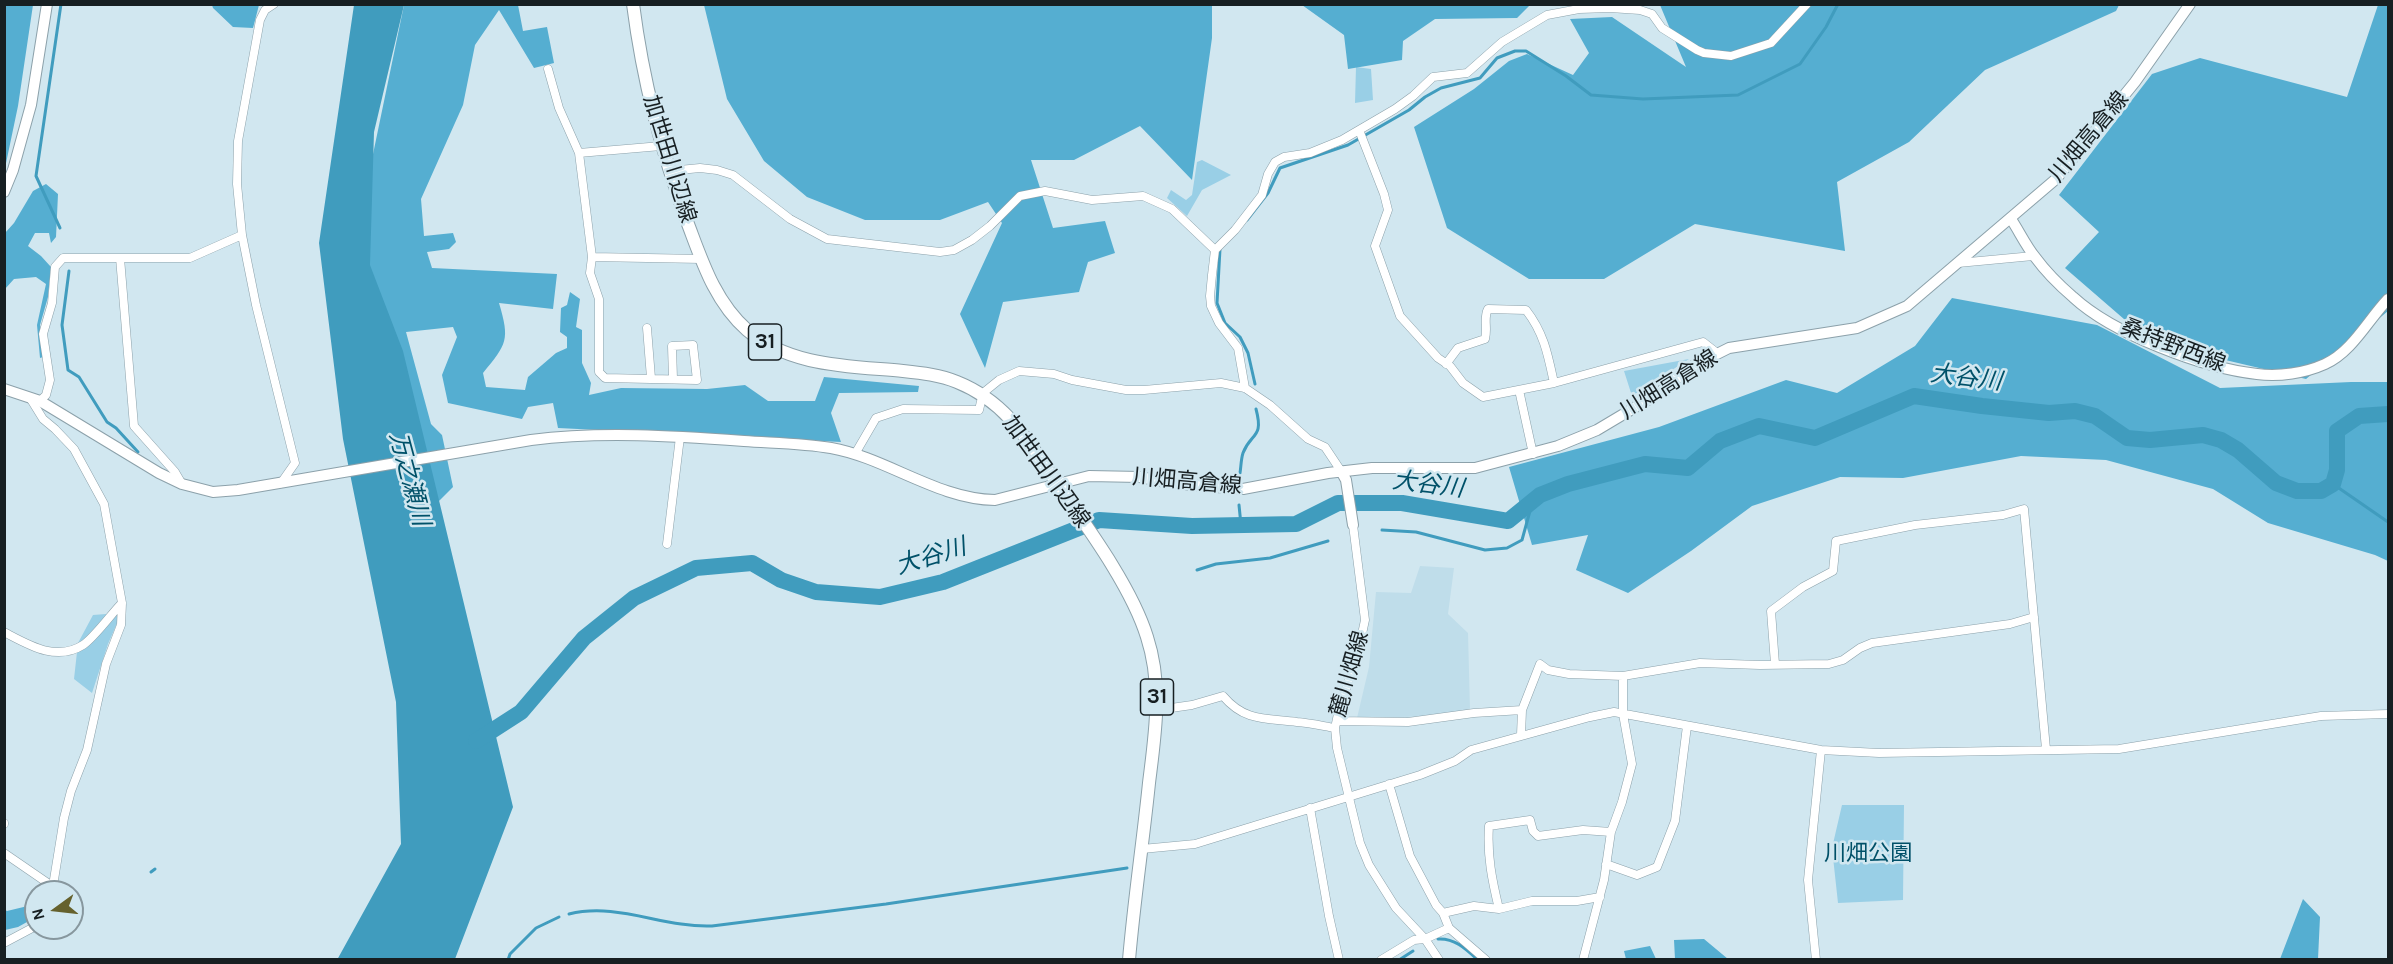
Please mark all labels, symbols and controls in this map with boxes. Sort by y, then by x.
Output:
street label: 川畑高倉線 [2044,86,2134,188]
street label: 加世田川辺線 [637,92,701,226]
street label: 桑持野西線 [2117,314,2229,378]
road number: 31 [748,324,782,360]
street label: 川畑高倉線 [1615,345,1723,425]
water label: 大谷川 [1929,359,2003,397]
street label: 加世田川辺線 [997,411,1095,533]
water label: 万之瀬川 [383,429,435,529]
street label: 川畑高倉線 [1131,464,1243,500]
water label: 大谷川 [1391,466,1465,504]
water label: 大谷川 [892,533,970,581]
street label: 麓川畑線 [1325,628,1375,720]
road number: 31 [1140,679,1174,715]
park label: 川畑公園 [1824,841,1912,867]
north arrow [24,880,84,940]
text: N [27,906,49,922]

